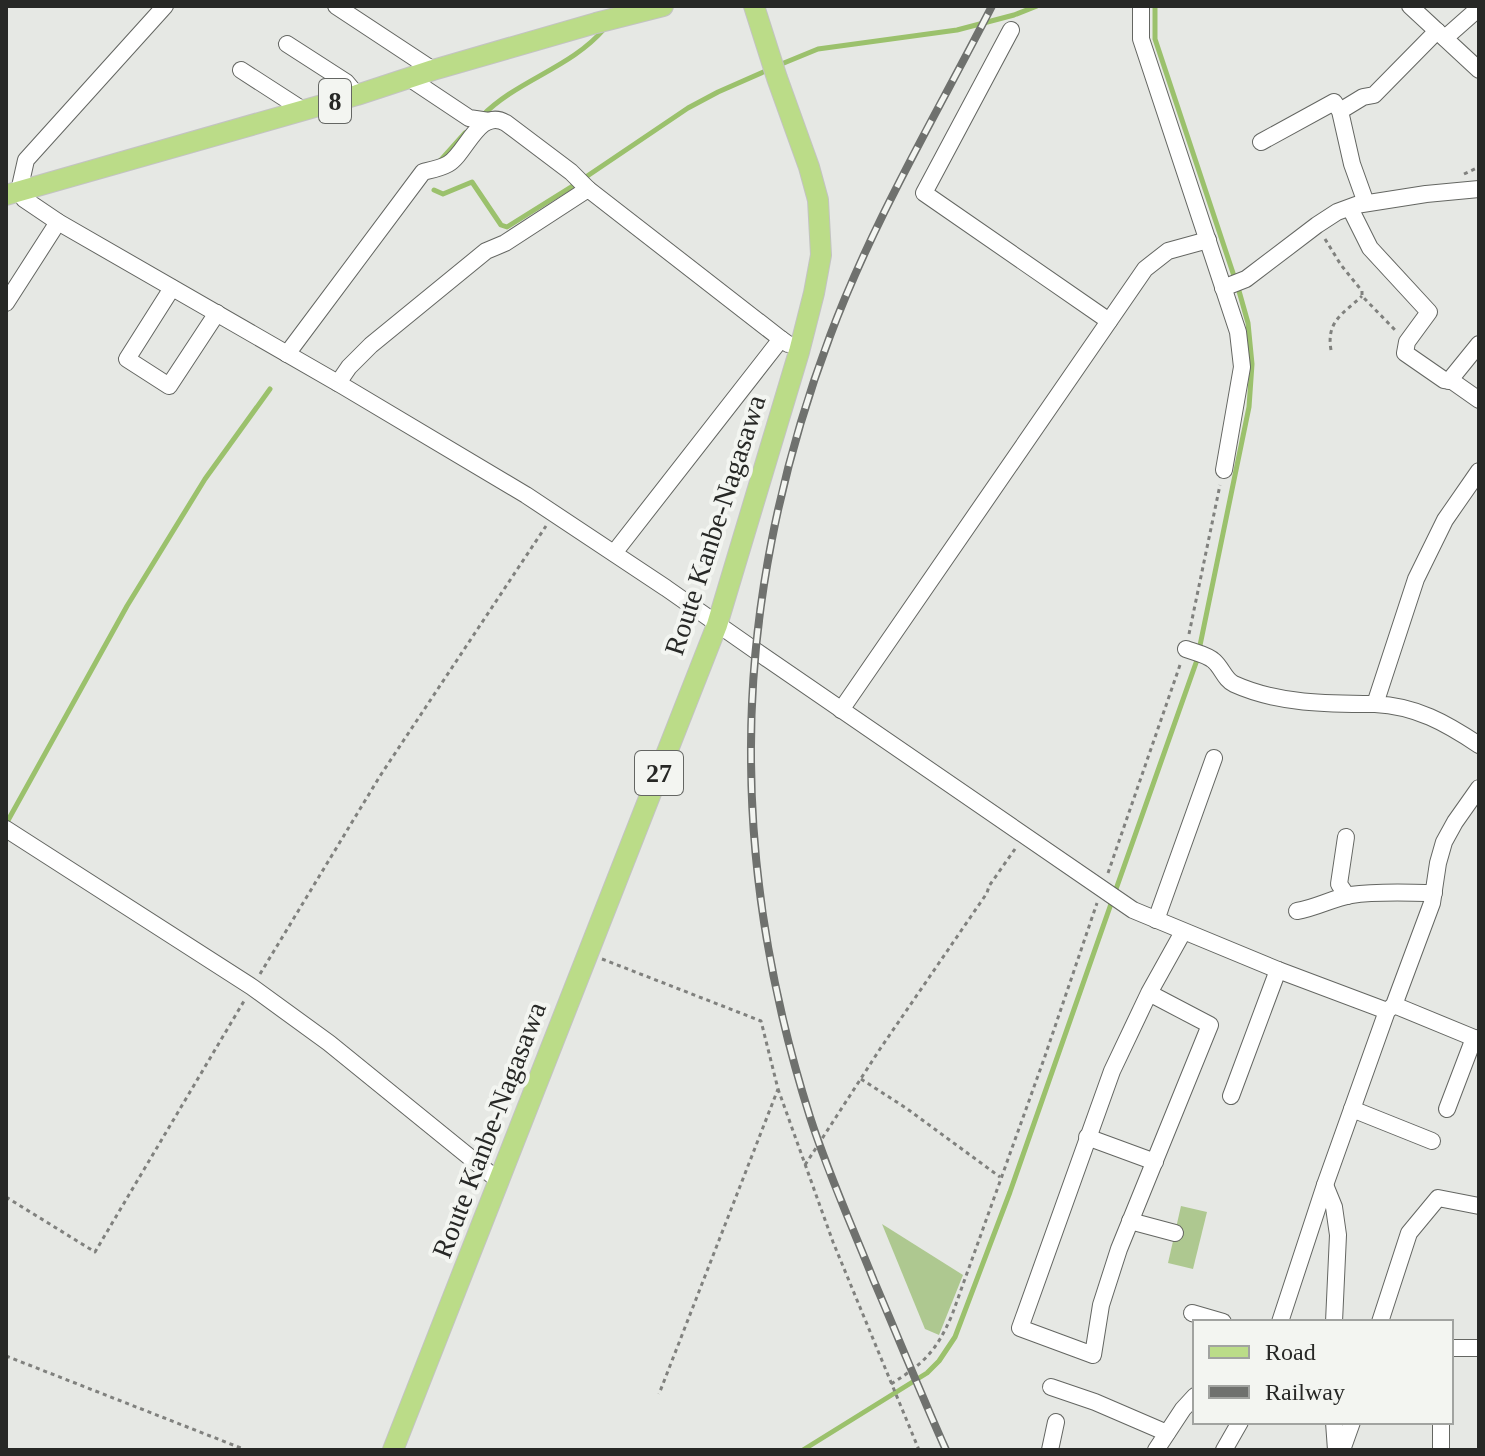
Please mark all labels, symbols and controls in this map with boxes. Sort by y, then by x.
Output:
road number: 8 [319,79,351,123]
street label: Route Kanbe-Nagasawa [658,391,772,659]
road number: 27 [635,751,683,795]
street label: Route Kanbe-Nagasawa [426,997,552,1262]
legend [1193,1320,1453,1424]
text: Road [1265,1339,1316,1365]
text: Railway [1265,1379,1345,1405]

